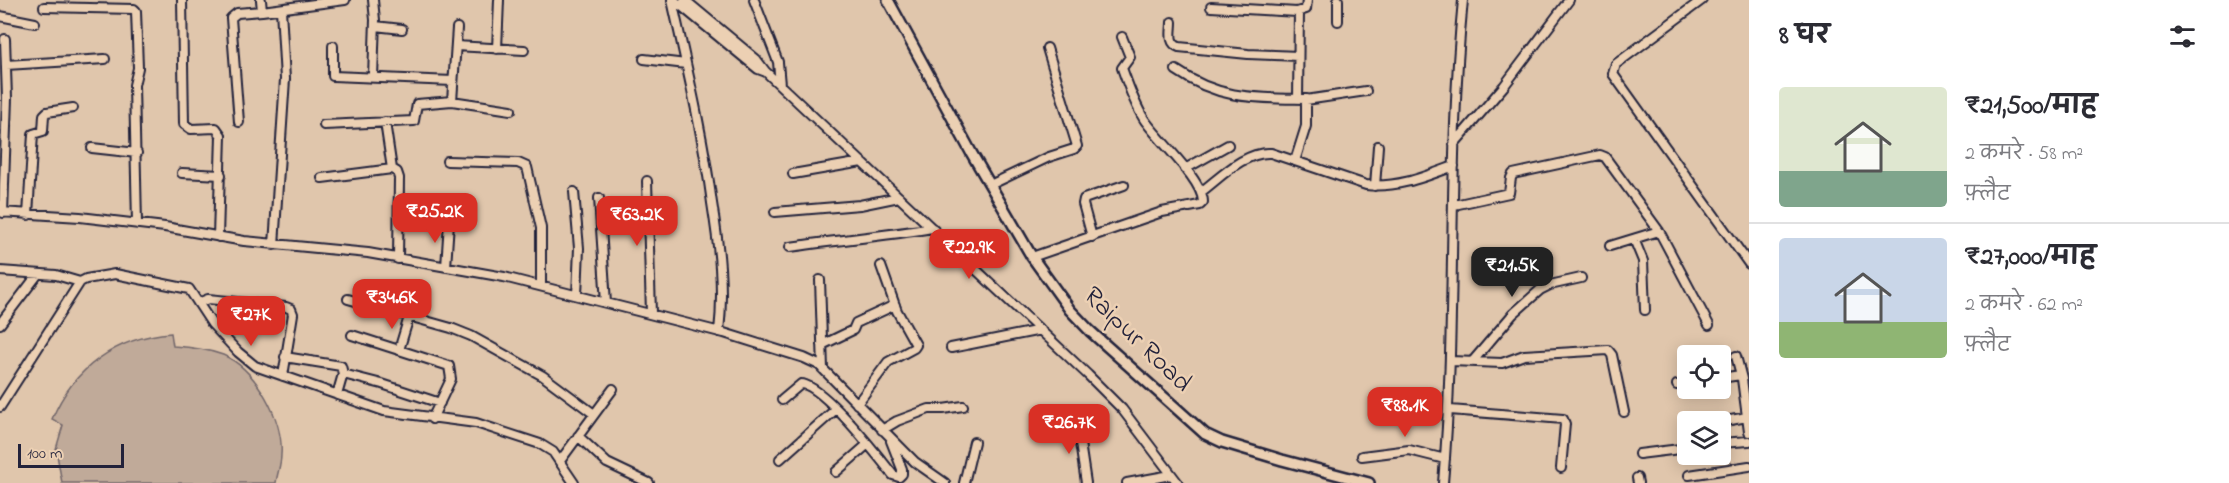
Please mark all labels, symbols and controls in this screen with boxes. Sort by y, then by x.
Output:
text: 8 घर [1779,18,1830,56]
icon: filters [2166,20,2199,53]
text: ₹21,500/माह [1965,88,2097,126]
icon: home [1827,111,1899,183]
text: 2 कमरे · 58 m² [1965,140,2083,169]
text: फ़्लैट [1965,181,2011,210]
pin: ₹25.2K [386,193,484,244]
pin: ₹63.2K [588,196,686,247]
text: ₹25.2K [406,198,464,227]
text: ₹63.2K [611,201,663,230]
pin: ₹22.9K [920,229,1018,280]
text: ₹22.9K [943,234,995,263]
text: ₹27,000/माह [1965,239,2096,277]
pin: ₹21.5K [1463,247,1561,298]
text: ₹21.5K [1485,252,1539,281]
icon: home [1827,262,1899,334]
street label: Raipur Road [1074,278,1200,402]
pin: ₹34.6K [343,279,441,330]
text: ₹34.6K [366,284,418,313]
text: 2 कमरे · 62 m² [1965,291,2083,320]
pin: ₹27K [215,296,287,347]
text: ₹27K [231,301,271,330]
text: फ़्लैट [1965,332,2011,361]
map controls [1677,345,1731,465]
button: locate [1677,345,1731,399]
pin: ₹88.1K [1356,387,1454,438]
text: ₹88.1K [1381,392,1429,421]
pin: ₹26.7K [1020,404,1118,455]
text: ₹26.7K [1043,409,1095,438]
button: layers [1677,411,1731,465]
scale bar [18,441,124,468]
text: 100 m [27,442,62,466]

